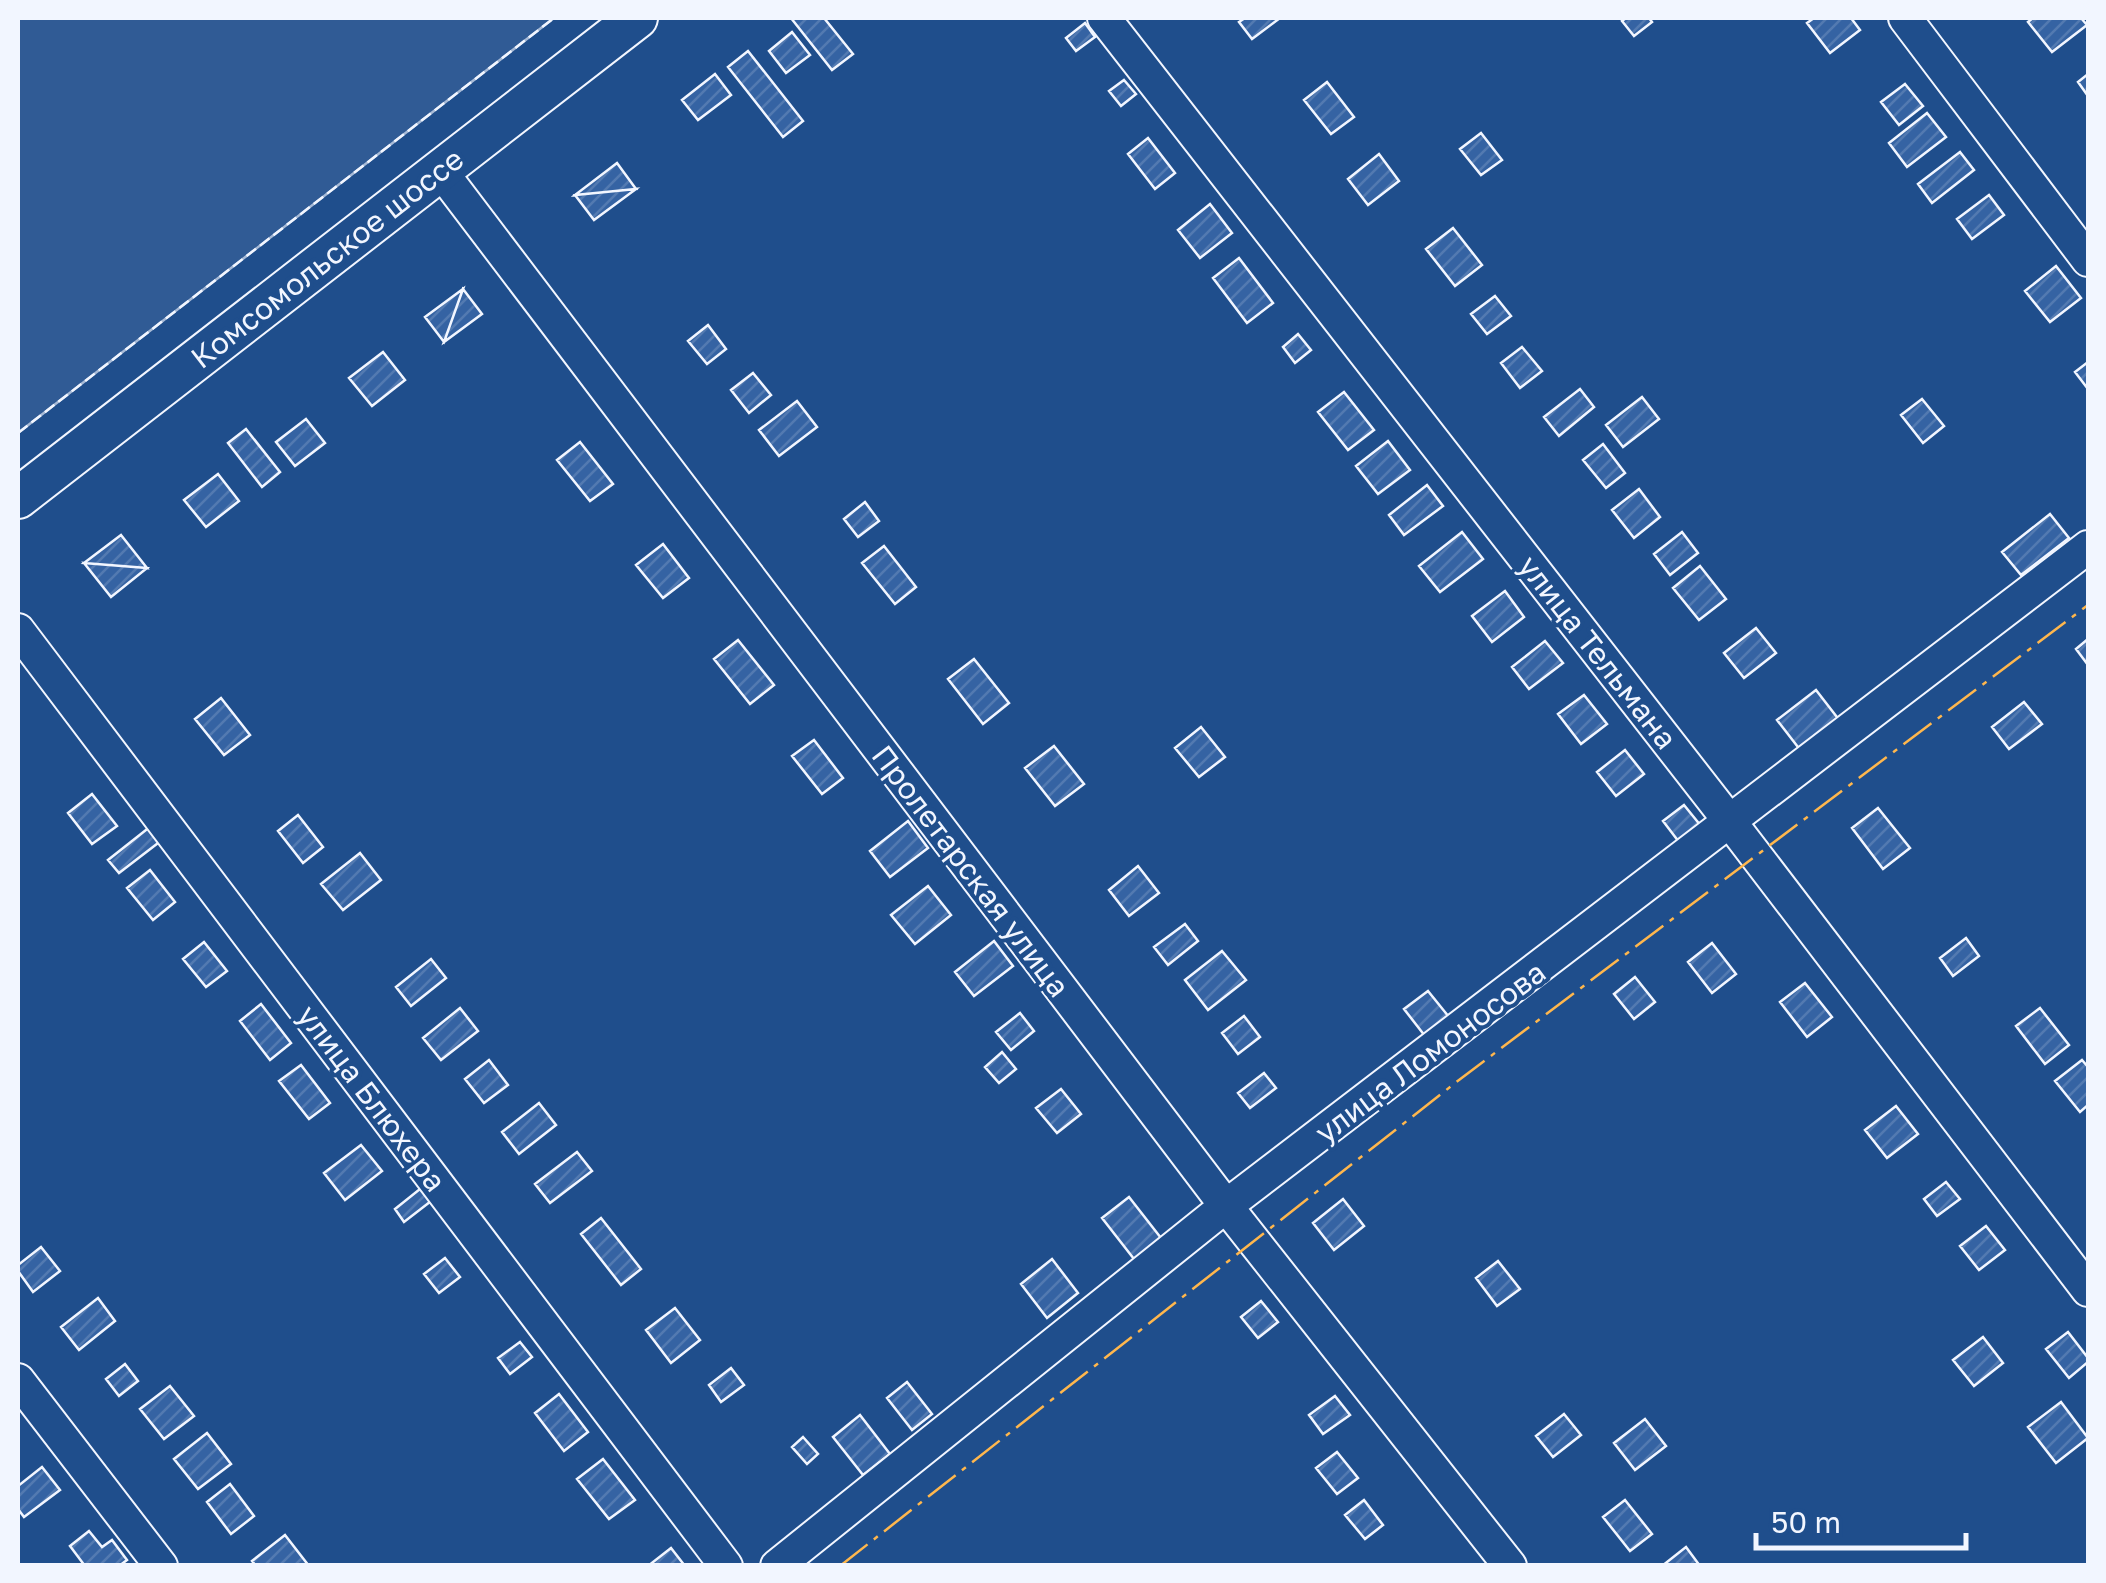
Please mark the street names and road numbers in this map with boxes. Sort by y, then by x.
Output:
street label: Комсомольское шоссе [184,141,470,375]
street label: улица Тельмана [1511,548,1685,756]
street label: Пролетарская улица [865,738,1077,1004]
street label: улица Ломоносова [1308,954,1552,1150]
street label: улица Блюхера [290,998,454,1198]

